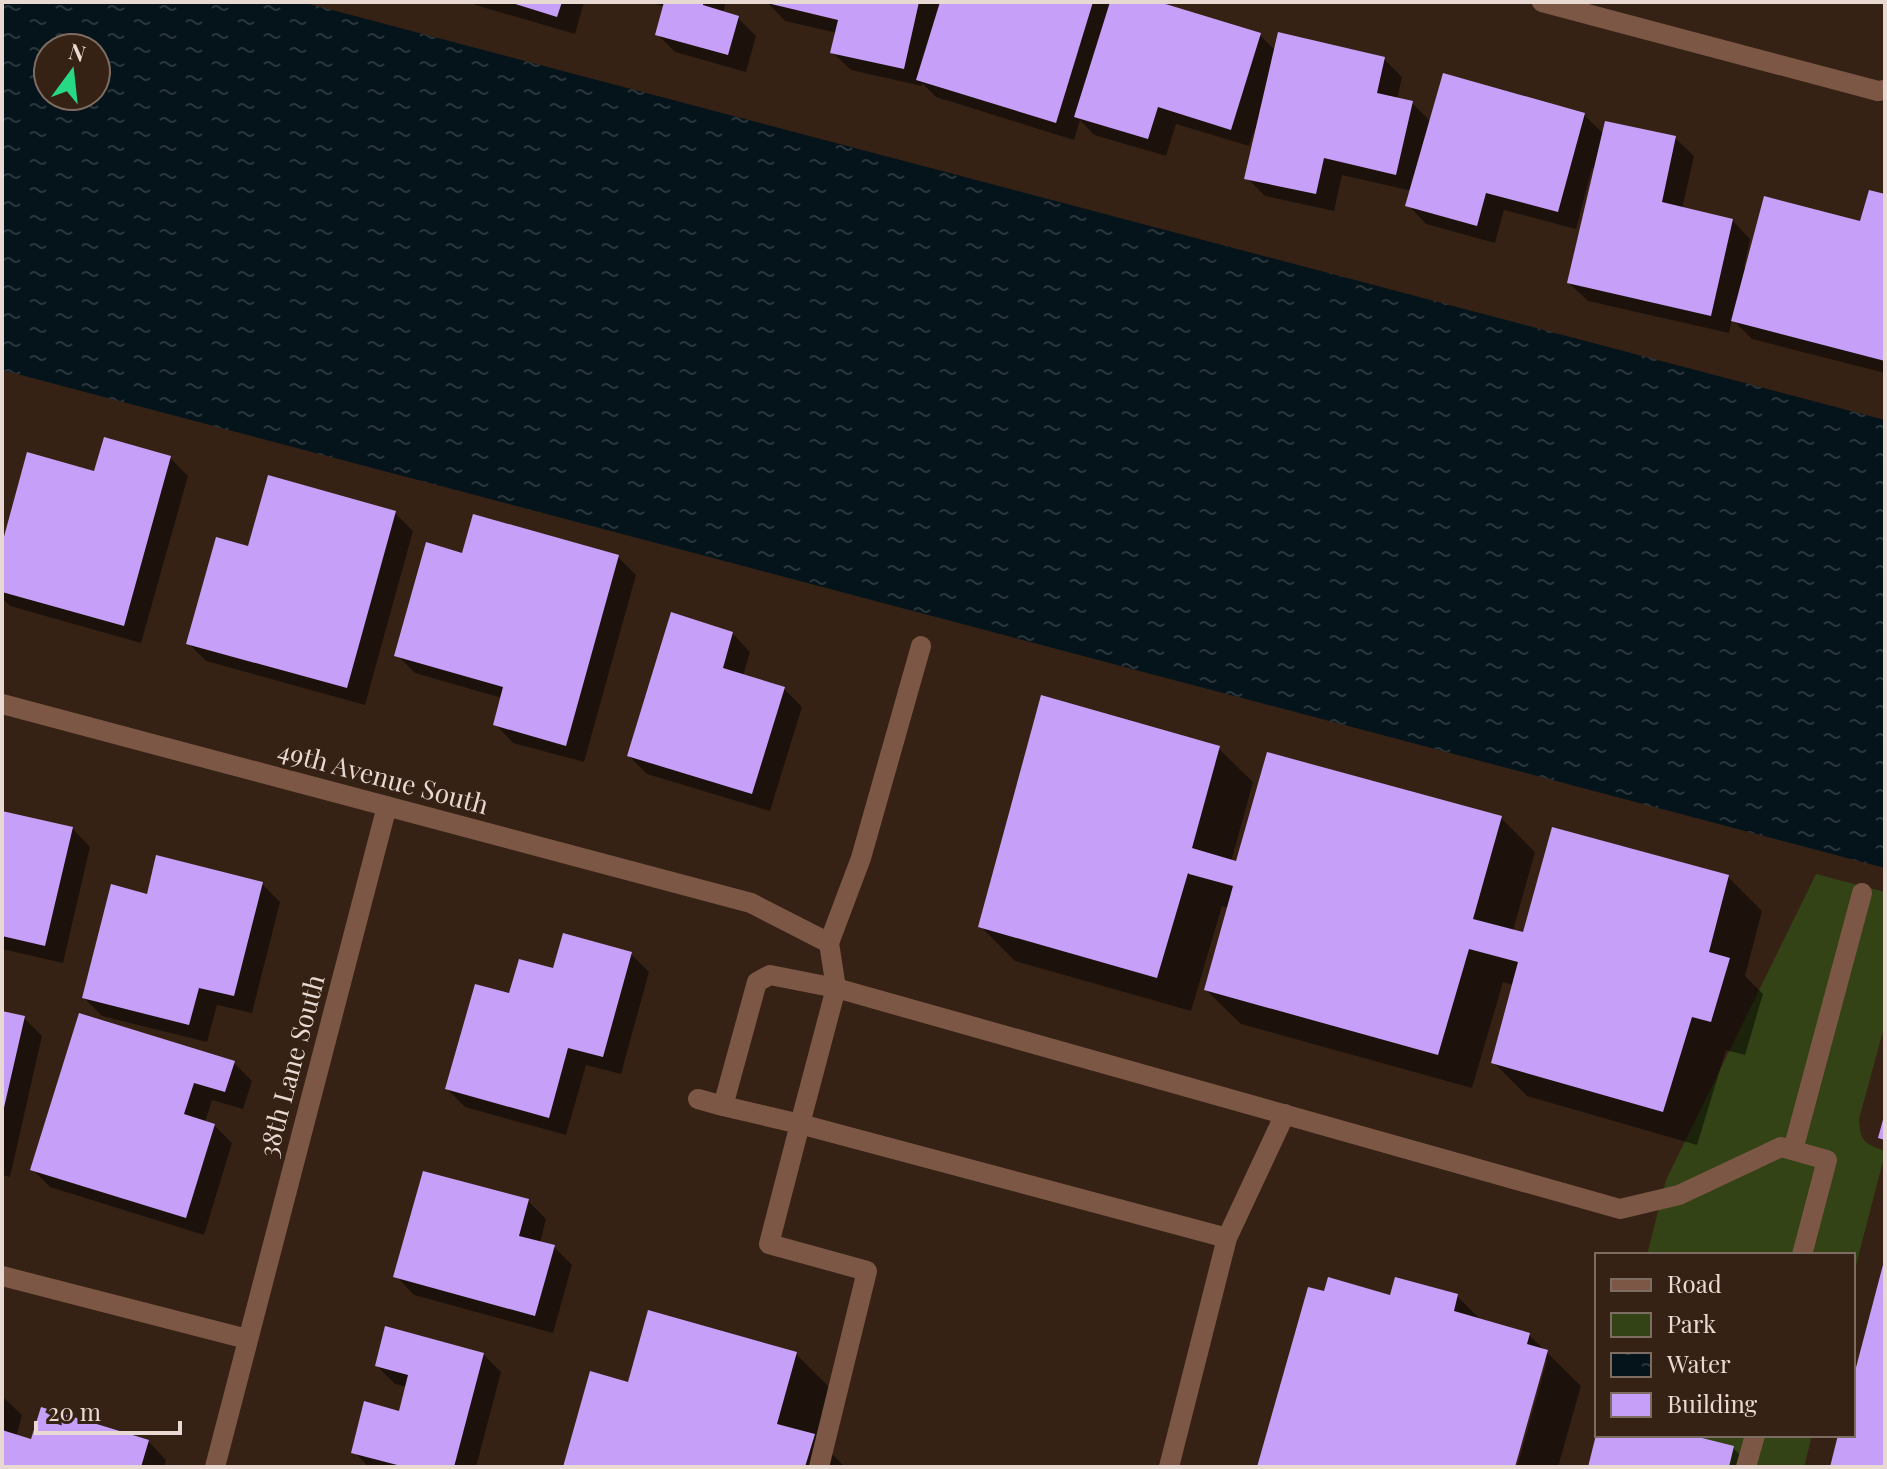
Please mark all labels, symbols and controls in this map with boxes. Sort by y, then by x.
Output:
north arrow [32,32,112,112]
text: N [66,35,89,68]
street label: 49th Avenue South [274,732,492,821]
street label: 38th Lane South [249,971,332,1161]
legend [1595,1253,1855,1437]
text: Road [1667,1267,1722,1299]
text: Park [1667,1307,1717,1339]
text: Water [1666,1347,1731,1379]
scale bar [36,1385,180,1435]
text: Building [1667,1387,1758,1419]
text: 20 m [48,1395,101,1427]

